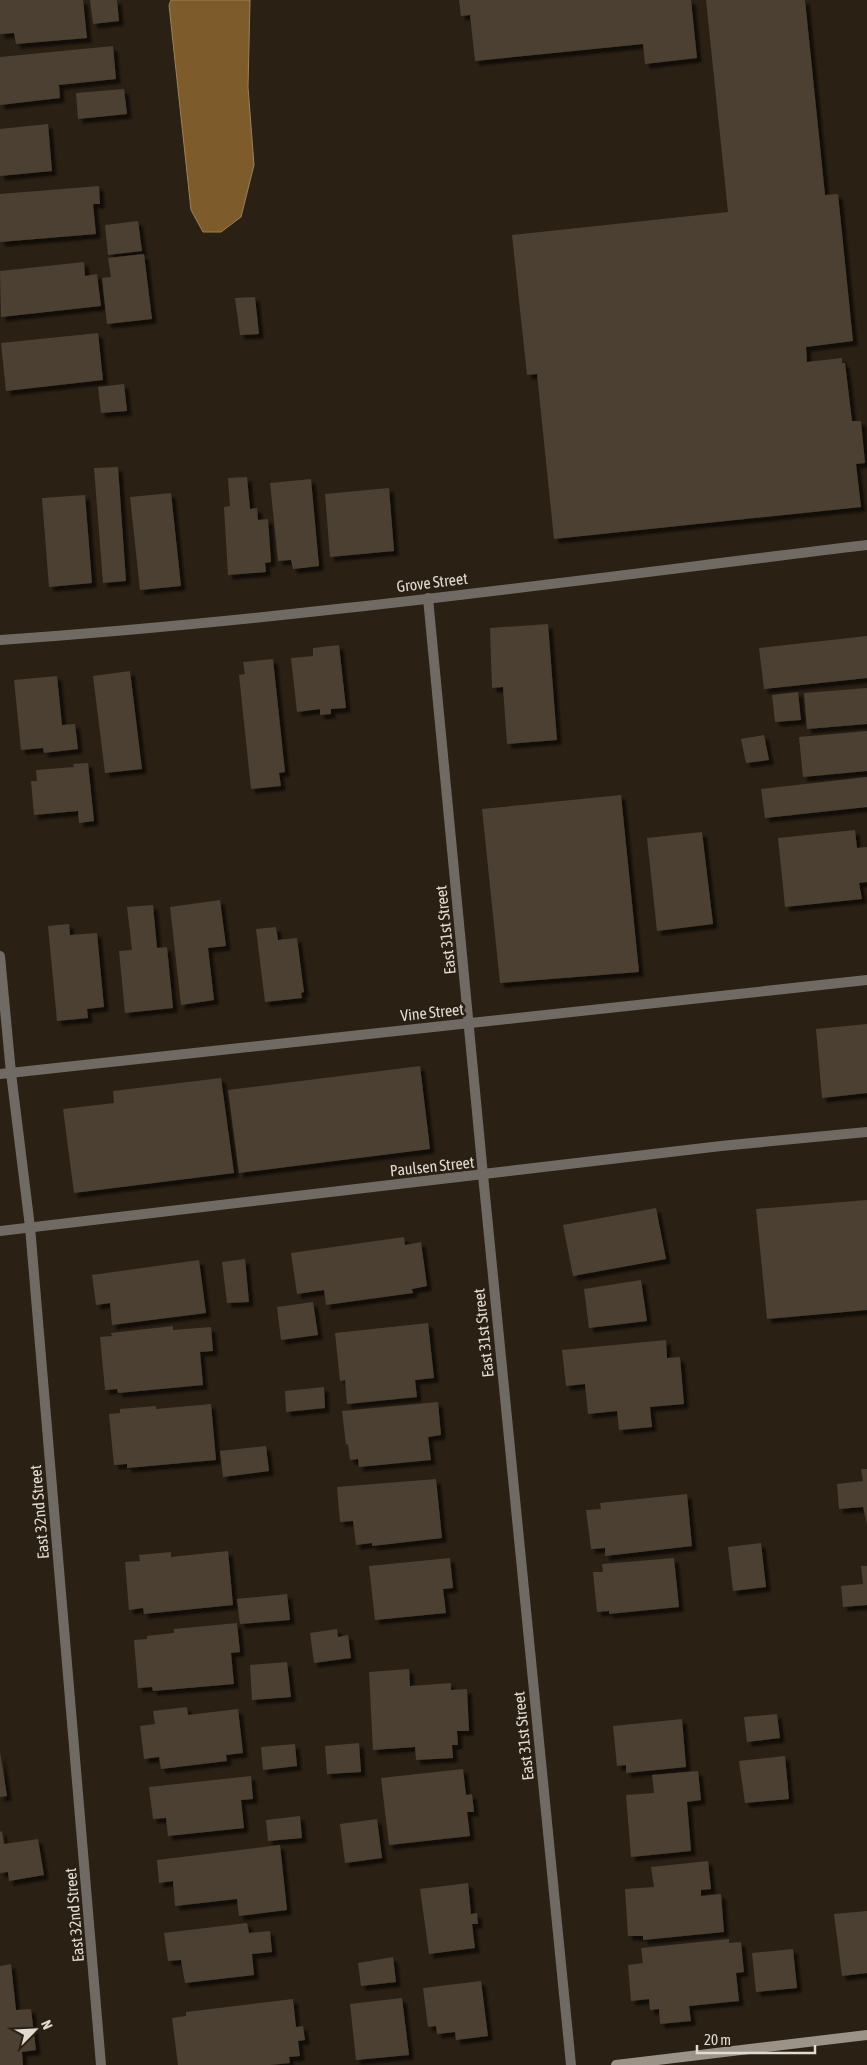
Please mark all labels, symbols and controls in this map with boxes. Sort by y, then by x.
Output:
street label: Grove Street [395,569,469,595]
street label: East 31st Street [431,884,459,975]
street label: Vine Street [399,1000,465,1024]
street label: Paulsen Street [389,1153,476,1179]
street label: East 31st Street [469,1287,497,1378]
street label: East 32nd Street [26,1464,52,1560]
street label: East 31st Street [509,1690,537,1781]
street label: East 32nd Street [61,1867,87,1963]
north arrow [10,2005,60,2055]
text: N [38,2018,56,2032]
scale bar [697,2022,814,2054]
text: 20 m [704,2031,731,2048]

